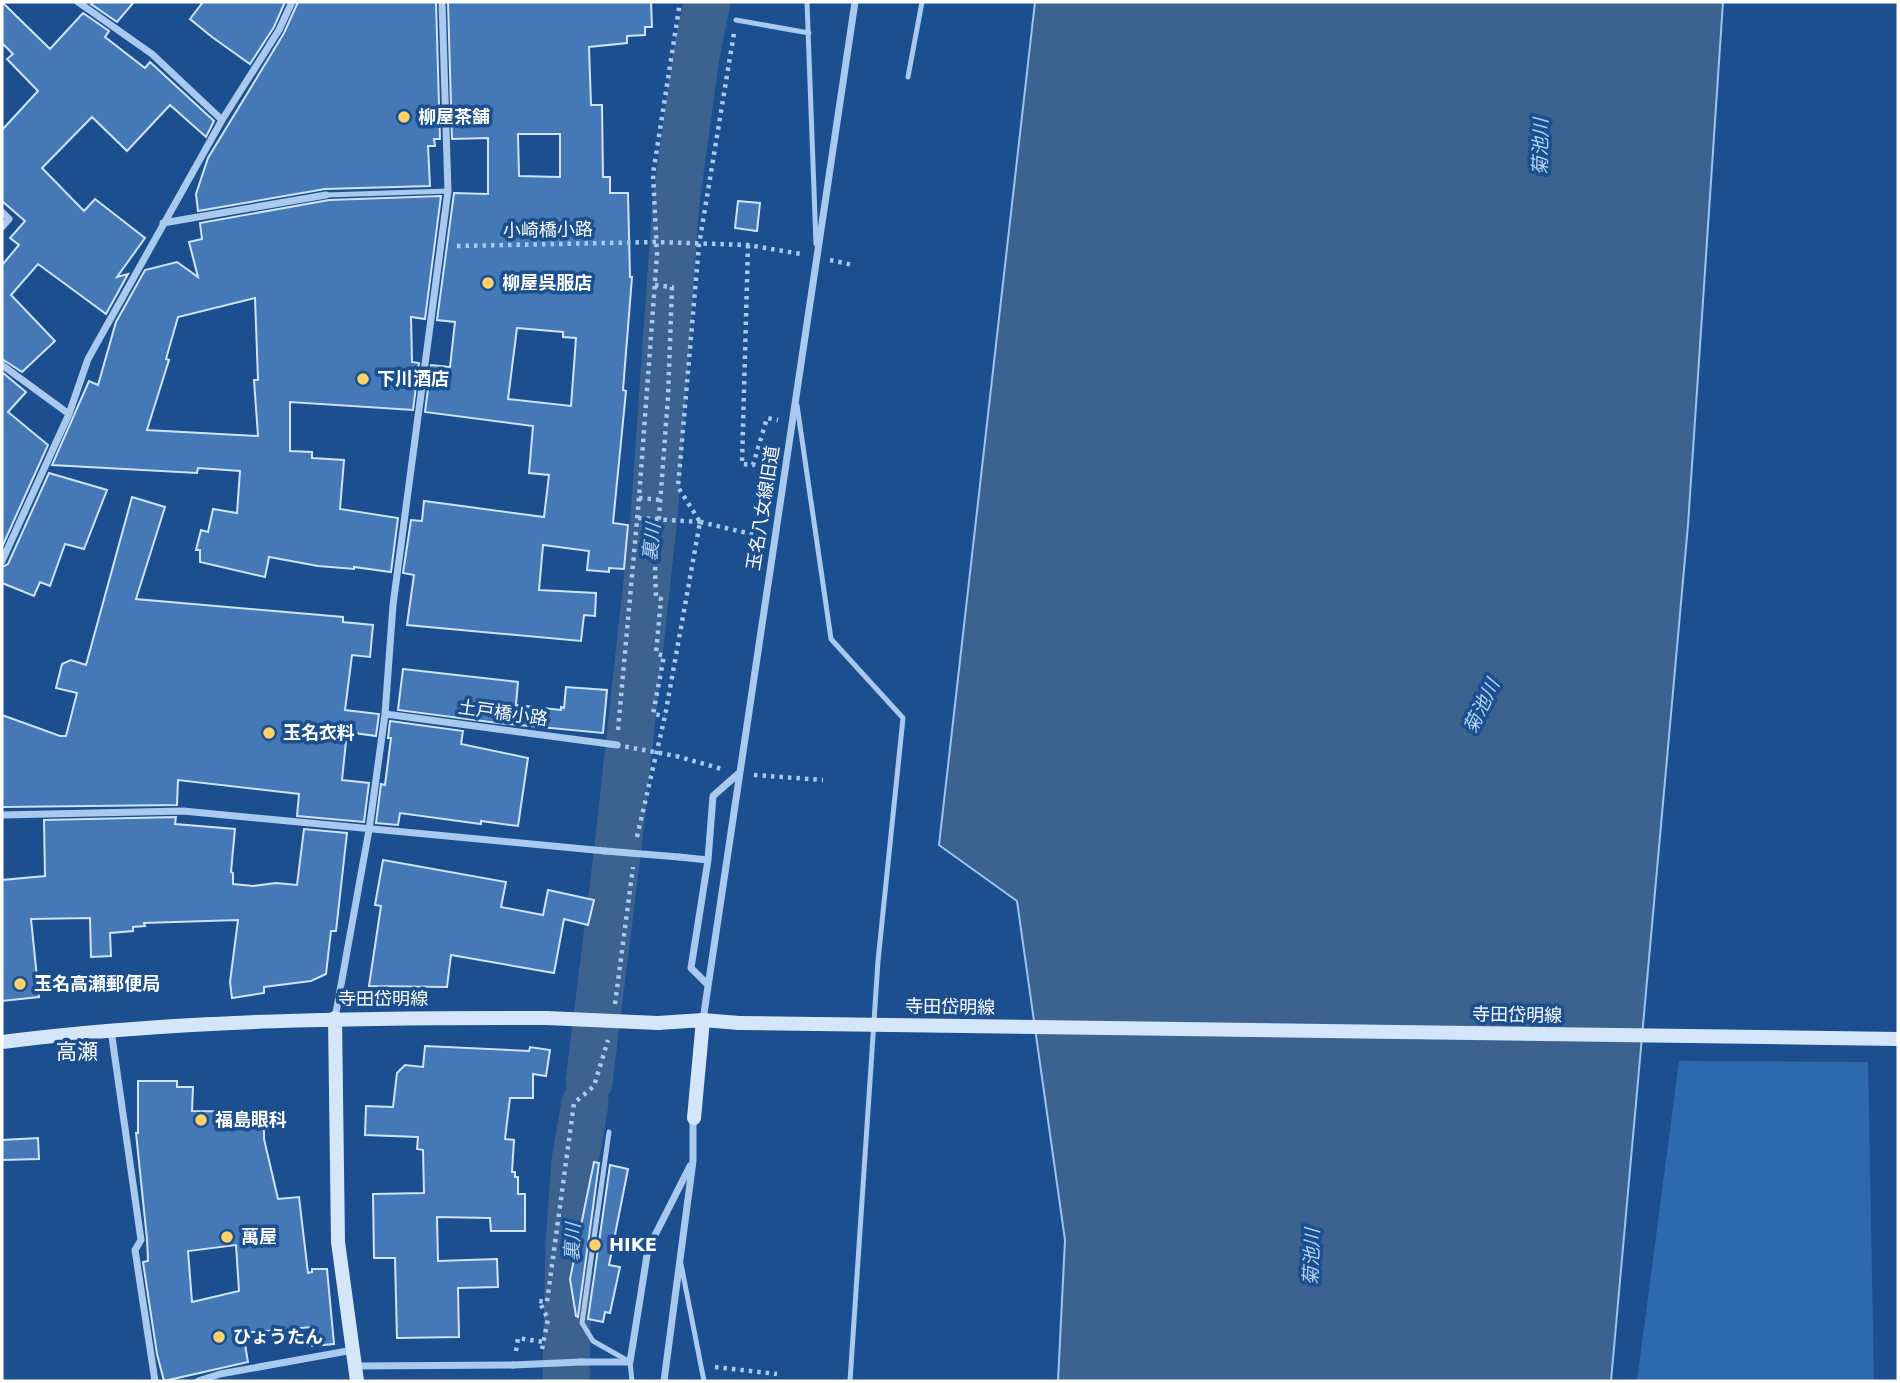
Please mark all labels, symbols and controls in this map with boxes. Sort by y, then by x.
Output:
place label: 柳屋茶舗 [418,106,490,127]
marker: 柳屋茶舗 [396,109,412,125]
water label: 菊池川 [1529,116,1552,176]
street label: 小崎橋小路 [503,218,593,241]
place label: 柳屋呉服店 [502,272,592,293]
marker: 柳屋呉服店 [480,275,496,291]
place label: 下川酒店 [377,368,449,389]
marker: 下川酒店 [355,371,371,387]
street label: 玉名八女線旧道 [742,444,783,572]
water label: 裏川 [638,520,664,562]
water label: 菊池川 [1459,674,1504,736]
street label: 土戸橋小路 [457,696,549,729]
place label: 玉名衣料 [283,722,355,743]
marker: 玉名衣料 [261,725,277,741]
place label: 玉名高瀬郵便局 [34,973,160,994]
marker: 玉名高瀬郵便局 [12,976,28,992]
street label: 寺田岱明線 [338,988,428,1009]
street label: 寺田岱明線 [905,995,995,1018]
street label: 寺田岱明線 [1472,1003,1562,1026]
district label: 高瀬 [56,1040,98,1064]
place label: 福島眼科 [215,1109,287,1130]
marker: 福島眼科 [193,1112,209,1128]
water label: 裏川 [560,1221,584,1261]
place label: 萬屋 [241,1226,277,1247]
water label: 菊池川 [1299,1226,1323,1286]
marker: 萬屋 [219,1229,235,1245]
place label: HIKE [609,1234,657,1255]
marker: HIKE [587,1237,603,1253]
place label: ひょうたん [233,1326,323,1347]
marker: ひょうたん [211,1329,227,1345]

